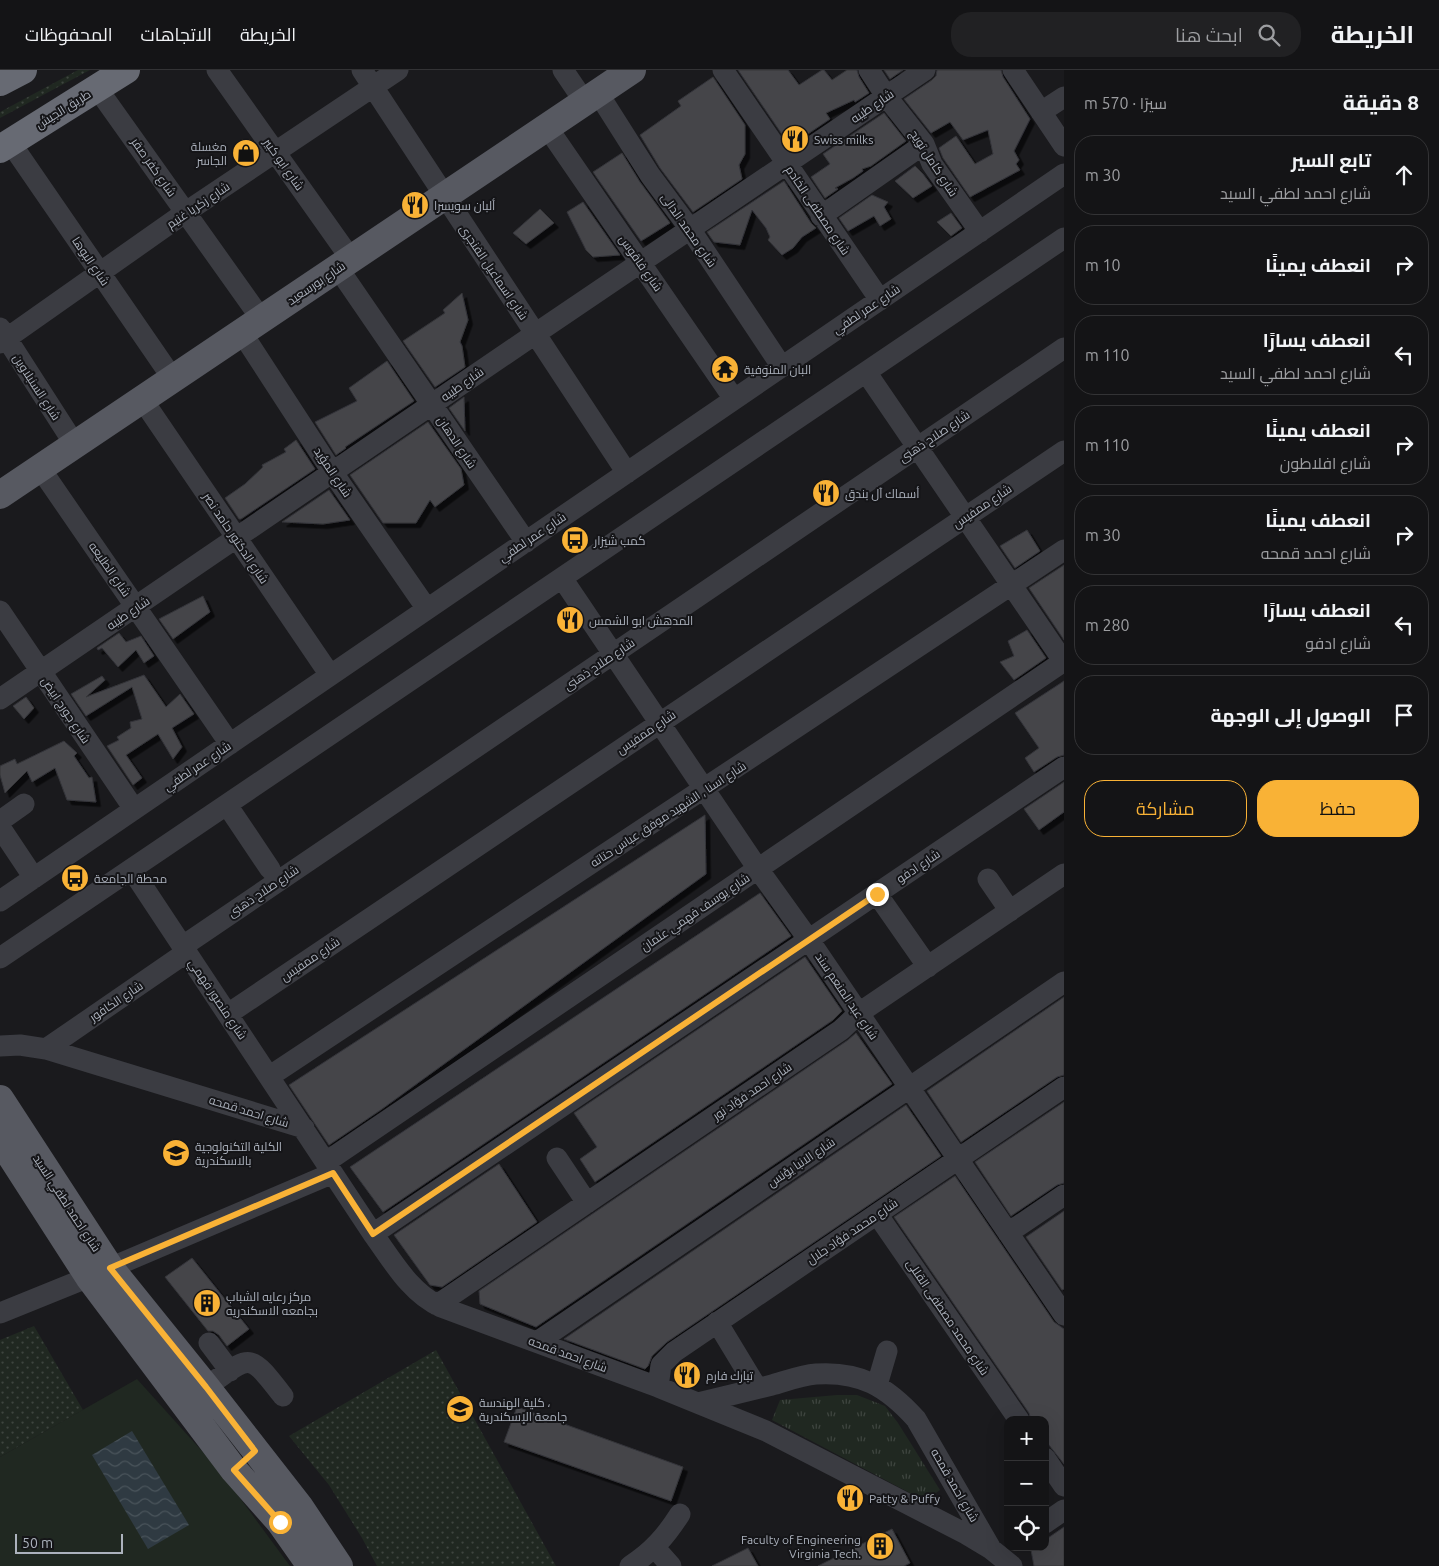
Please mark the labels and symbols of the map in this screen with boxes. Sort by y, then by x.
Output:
street label: طريق الجيش [33,87,94,132]
street label: شارع طيبه [848,87,897,127]
restaurant icon: Swiss milks [780,124,810,154]
street label: شارع كامل تويج [906,127,960,200]
place label: Swiss milks [814,133,873,146]
street label: شارع كفر صقر [127,134,179,200]
street label: شارع ابو كبير [259,135,307,194]
shop icon: مغسلة الجاسر [231,138,261,168]
place label: مغسلة الجاسر [191,140,227,168]
street label: شارع مصطفى الخادم [782,163,853,258]
street label: شارع زكريا غنيم [164,179,233,232]
restaurant icon: ألبان سويسرا [400,190,430,220]
street label: شارع محمد الدالى [657,191,719,270]
place label: ألبان سويسرا [434,198,495,213]
street label: شارع اسماعيل الفنجرى [456,222,531,323]
street label: شارع فاقوس [615,232,665,295]
street label: شارع البوها [68,234,112,289]
street label: شارع بورسعيد [285,259,349,309]
street label: شارع عمر لطفي [830,282,904,340]
street label: شارع السنبلاوين [9,352,63,424]
temple icon: البان المنوفية [710,354,740,384]
place label: البان المنوفية [744,363,811,377]
street label: شارع طيبه [438,365,487,405]
street label: شارع صلاح ذهنى [896,408,973,466]
street label: شارع الدهان [433,413,479,472]
street label: شارع المؤيد [310,445,354,501]
restaurant icon: أسماك آل بندق [811,478,841,508]
street label: شارع ممفيس [950,482,1015,532]
place label: أسماك آل بندق [845,486,919,501]
street label: شارع الدكتور حامد نصر [199,489,271,587]
street label: شارع عمر لطفي [496,510,570,568]
bus stop icon: كمب شيزار [560,525,590,555]
place label: كمب شيزار [593,534,646,548]
street label: شارع الطليعه [85,539,134,600]
street label: شارع طيبه [104,594,153,634]
restaurant icon: المدهش ابو الشمس [555,605,585,635]
place label: المدهش ابو الشمس [589,614,693,628]
street label: شارع صلاح ذهنى [561,636,638,694]
street label: شارع جورج ابيض [37,674,93,747]
street label: شارع ممفيس [614,708,679,758]
street label: شارع عمر لطفي [161,739,235,797]
street label: شارع اسنا , الشهيد موفق عباس حتاته [588,759,749,871]
street label: شارع ادفو [894,847,943,887]
bus stop icon: محطة الجامعة [60,863,90,893]
street label: شارع صلاح ذهنى [225,863,302,921]
street label: شارع يوسف فهمي عثمان [638,871,754,957]
place label: محطة الجامعة [94,872,167,886]
route end [866,883,889,906]
street label: شارع ممفيس [278,935,343,985]
street label: شارع عبد المنعم سند [811,950,881,1043]
street label: شارع منصور فهمي [183,956,250,1044]
street label: شارع الكافور [86,978,146,1026]
street label: شارع احمد فؤاد نور [709,1060,795,1124]
street label: شارع احمد قمحه [207,1093,291,1131]
street label: شارع الانبا يؤنس [765,1135,838,1191]
school or university icon: الكلية التكنولوجية بالاسكندرية [161,1138,191,1168]
place label: الكلية التكنولوجية بالاسكندرية [195,1140,282,1168]
street label: شارع احمد لطفي السيد [27,1152,103,1256]
street label: شارع محمد فؤاد جلال [804,1196,901,1268]
street label: شارع محمد مصطفى القللى [903,1257,992,1378]
building icon: مركز رعايه الشباب بجامعه الاسكندريه [192,1288,222,1318]
place label: مركز رعايه الشباب بجامعه الاسكندريه [226,1290,318,1318]
street label: شارع احمد قمحه [526,1334,609,1376]
restaurant icon: تبارك فارم [672,1360,702,1390]
place label: تبارك فارم [706,1369,754,1384]
school or university icon: كلية الهندسة ، جامعة الإسكندرية [445,1394,475,1424]
place label: كلية الهندسة ، جامعة الإسكندرية [479,1396,567,1424]
street label: شارع احمد قمحه [927,1446,981,1525]
restaurant icon: Patty & Puffy [835,1483,865,1513]
place label: Patty & Puffy [869,1492,940,1505]
route start [269,1511,292,1534]
scale bar [15,1531,122,1554]
building icon: Faculty of Engineering Virginia Tech. [865,1531,895,1561]
place label: Faculty of Engineering Virginia Tech. [741,1533,861,1560]

